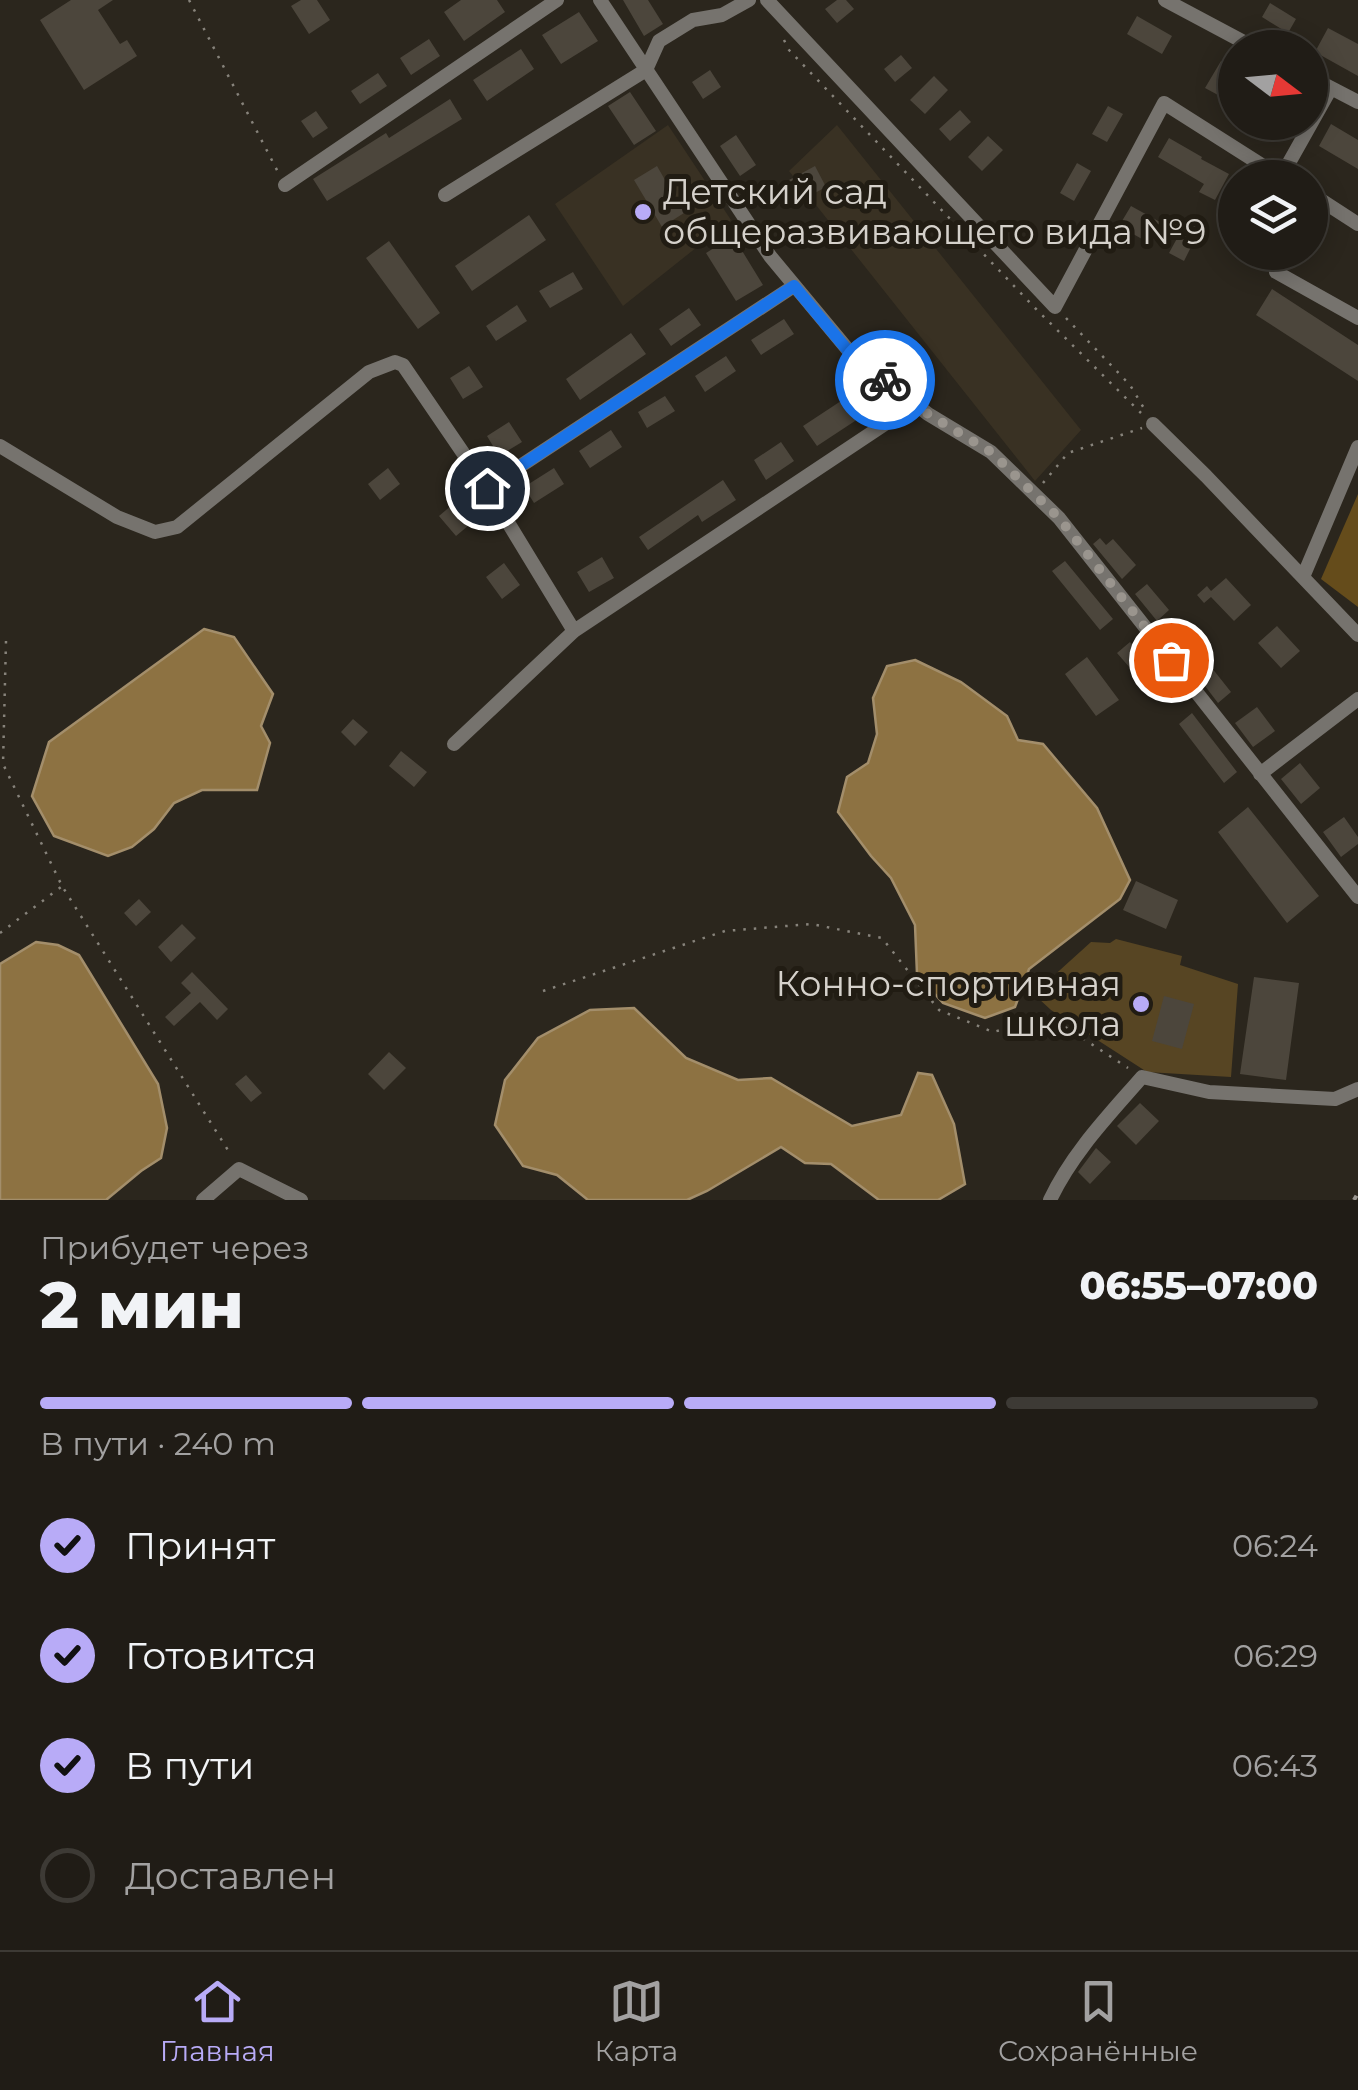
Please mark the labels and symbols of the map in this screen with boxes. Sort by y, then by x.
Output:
north arrow [1218,30,1328,140]
place label: Детский сад общеразвивающего вида №9 [663,170,1206,253]
marker: Детский сад общеразвивающего вида №9 [632,201,654,223]
courier [835,330,935,430]
pin [445,446,530,531]
pin [1129,618,1214,703]
place label: Конно-спортивная школа [776,962,1121,1045]
marker: Конно-спортивная школа [1130,993,1152,1015]

